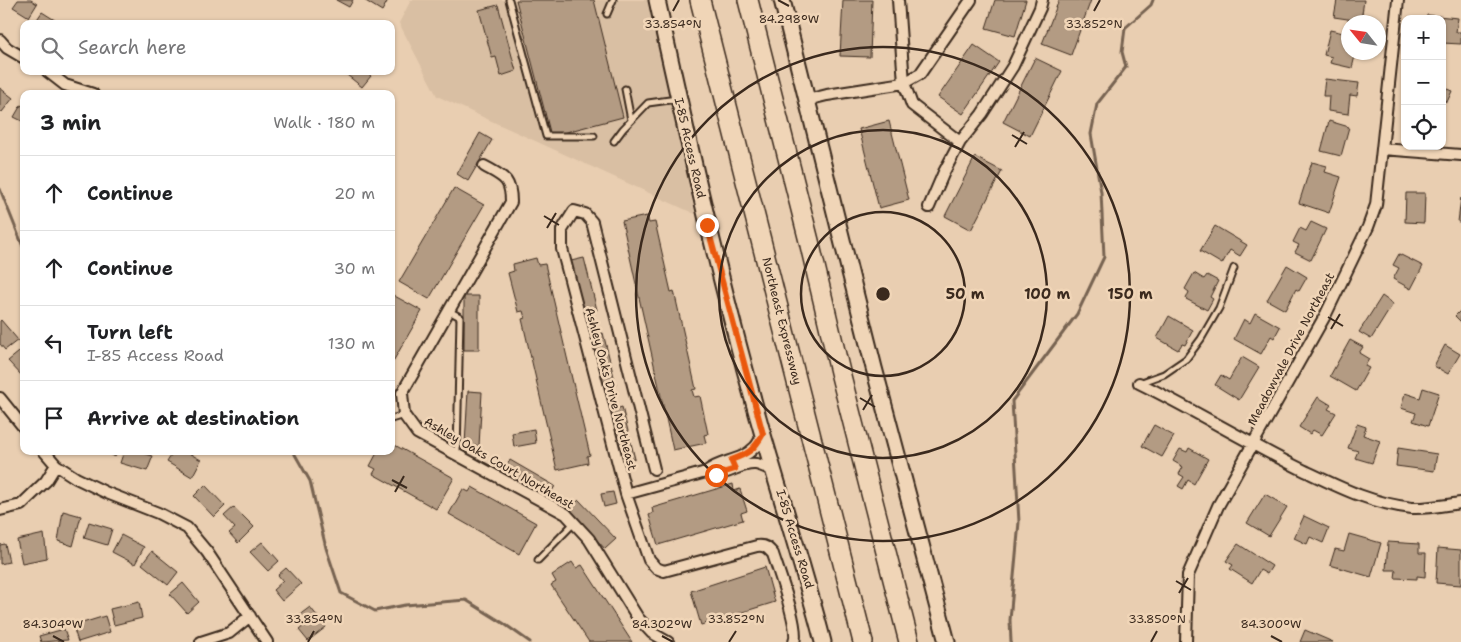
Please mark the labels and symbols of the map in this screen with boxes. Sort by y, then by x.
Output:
text: 84.298°W [759,11,819,27]
north arrow [1341,15,1386,60]
text: 33.854°N [644,16,702,32]
text: 33.852°N [1065,16,1123,32]
street label: I-85 Access Road [671,96,709,200]
route end [696,214,719,237]
street label: Northeast Expressway [758,256,806,387]
street label: Meadowvale Drive Northeast [1244,270,1338,428]
text: 50 m [946,284,985,304]
text: 100 m [1024,284,1070,304]
text: 150 m [1107,284,1153,304]
centre of rings [874,285,892,303]
street label: Ashley Oaks Drive Northeast [582,306,640,472]
street label: Ashley Oaks Court Northeast [421,413,577,513]
route start [705,464,728,487]
street label: I-85 Access Road [772,488,818,591]
text: 33.854°N [285,611,343,627]
text: 33.852°N [707,611,765,627]
text: 33.850°N [1128,611,1186,627]
text: 84.304°W [23,616,83,632]
text: 84.302°W [632,616,692,632]
text: 84.300°W [1240,616,1302,632]

